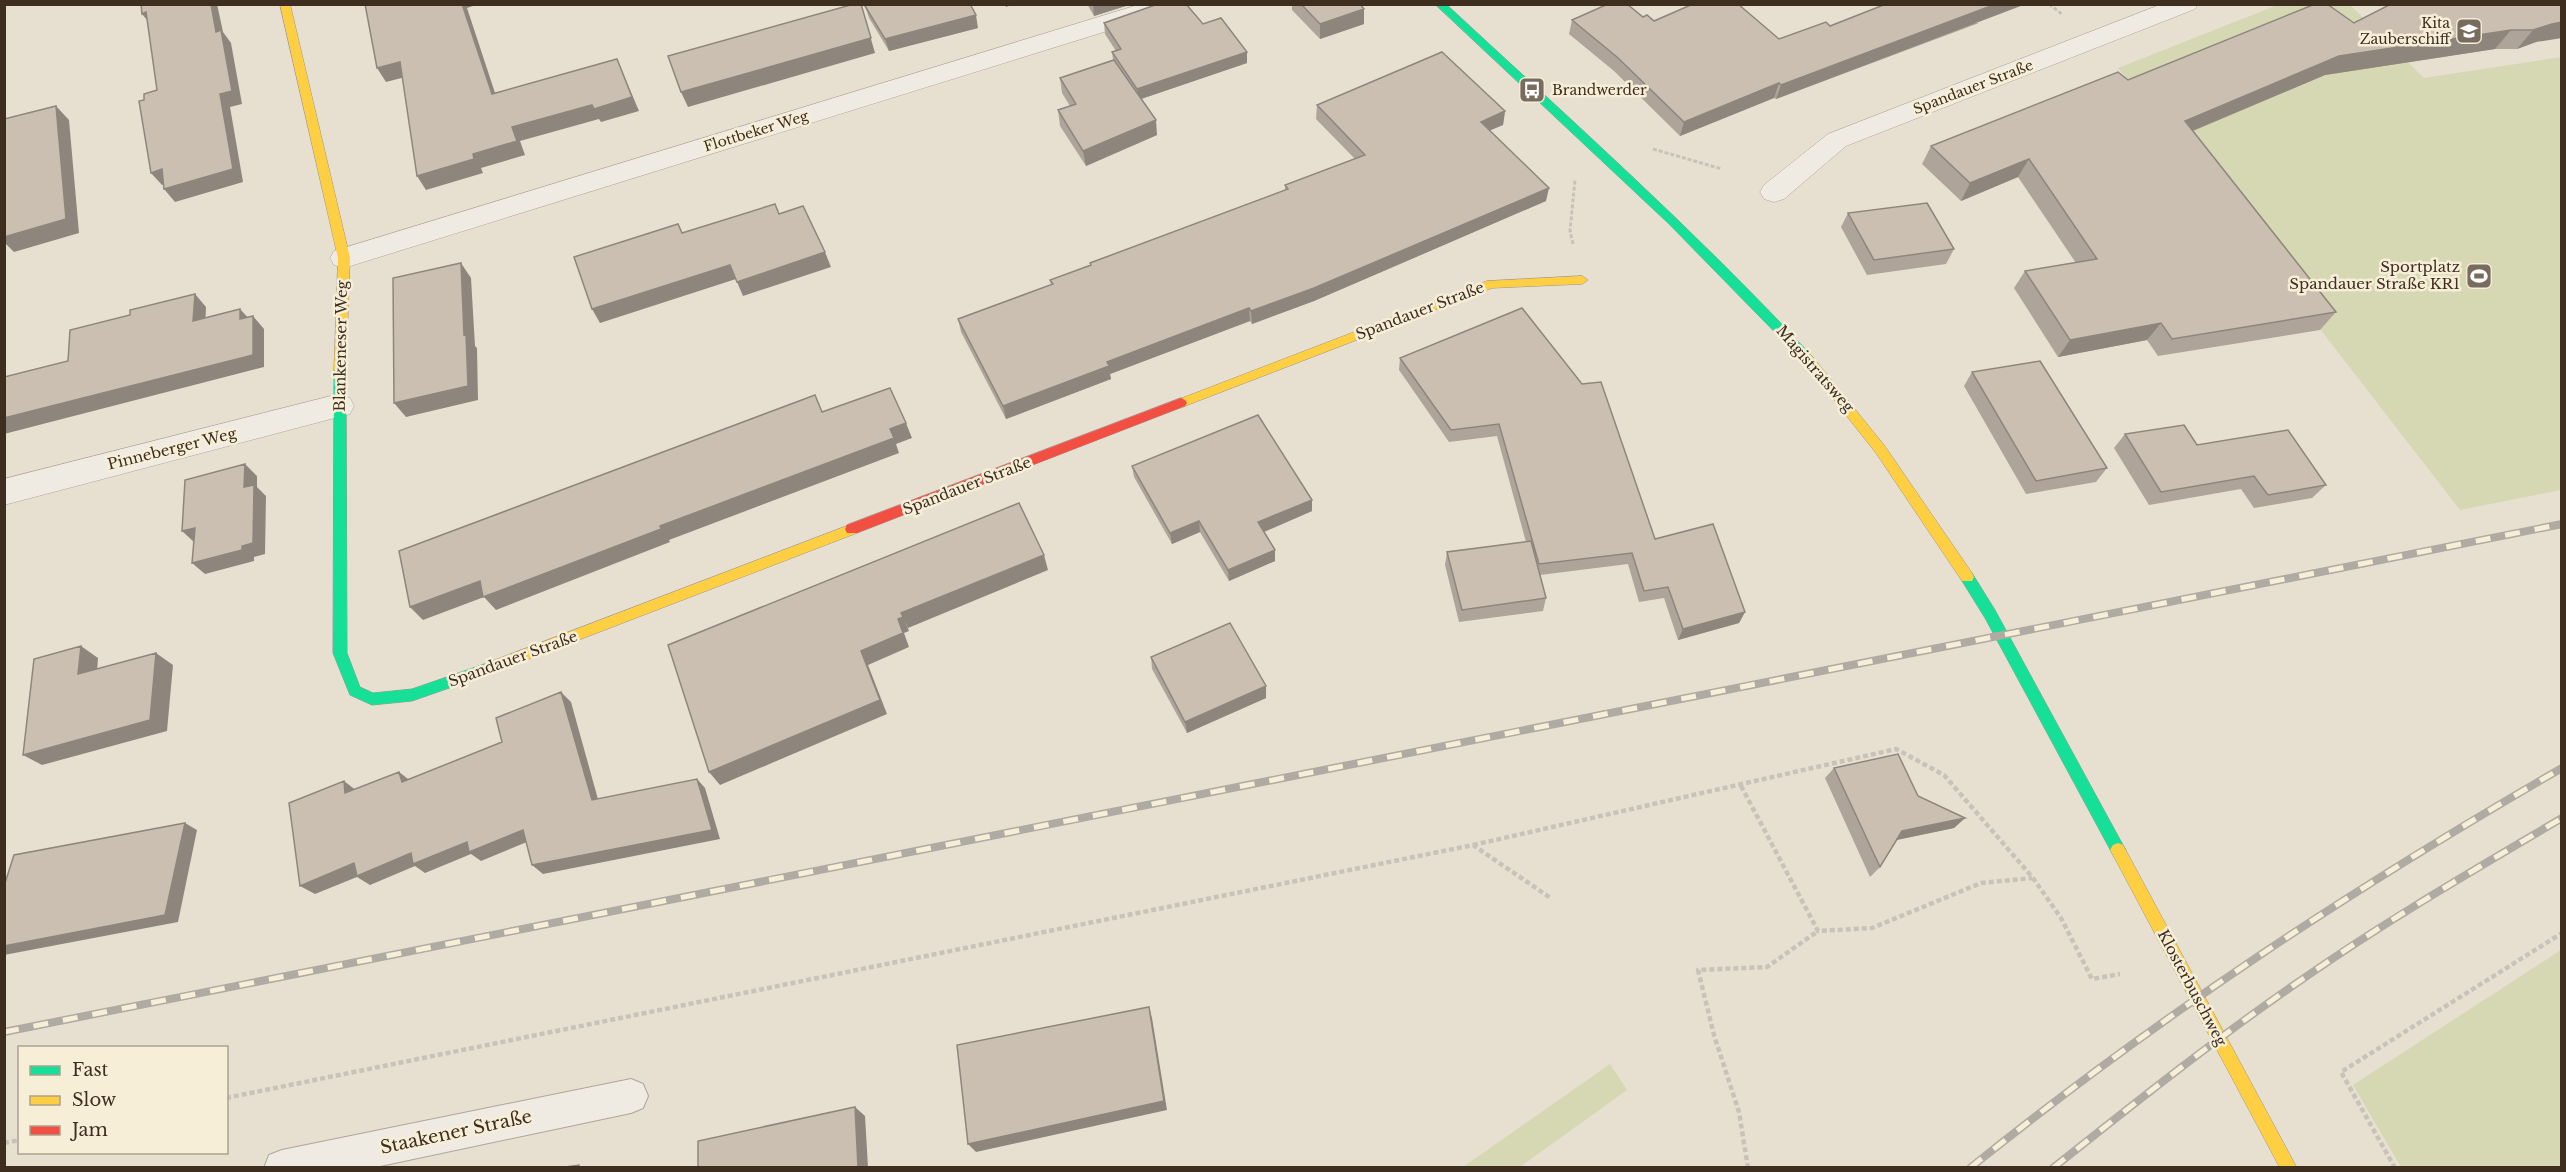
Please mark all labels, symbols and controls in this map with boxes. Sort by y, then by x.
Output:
place label: Kita Zauberschiff [2360,14,2452,48]
school or university icon: Kita Zauberschiff [2454,16,2484,46]
street label: Spandauer Straße [1910,56,2036,118]
bus stop icon: Brandwerder [1517,75,1547,105]
place label: Brandwerder [1552,81,1647,99]
street label: Flottbeker Weg [701,106,811,155]
place label: Sportplatz Spandauer Straße KR1 [2289,257,2460,293]
sports icon: Sportplatz Spandauer Straße KR1 [2464,261,2494,291]
street label: Spandauer Straße [1353,277,1487,344]
street label: Blankeneser Weg [330,279,351,412]
street label: Magistratsweg [1772,321,1859,417]
street label: Pinneberger Weg [105,423,239,474]
street label: Spandauer Straße [900,452,1034,519]
street label: Spandauer Straße [446,626,580,691]
street label: Klosterbuschweg [2154,926,2232,1050]
legend [18,1046,228,1154]
text: Fast [72,1059,109,1081]
text: Slow [72,1089,117,1111]
street label: Staakener Straße [378,1105,534,1159]
text: Jam [70,1119,108,1141]

